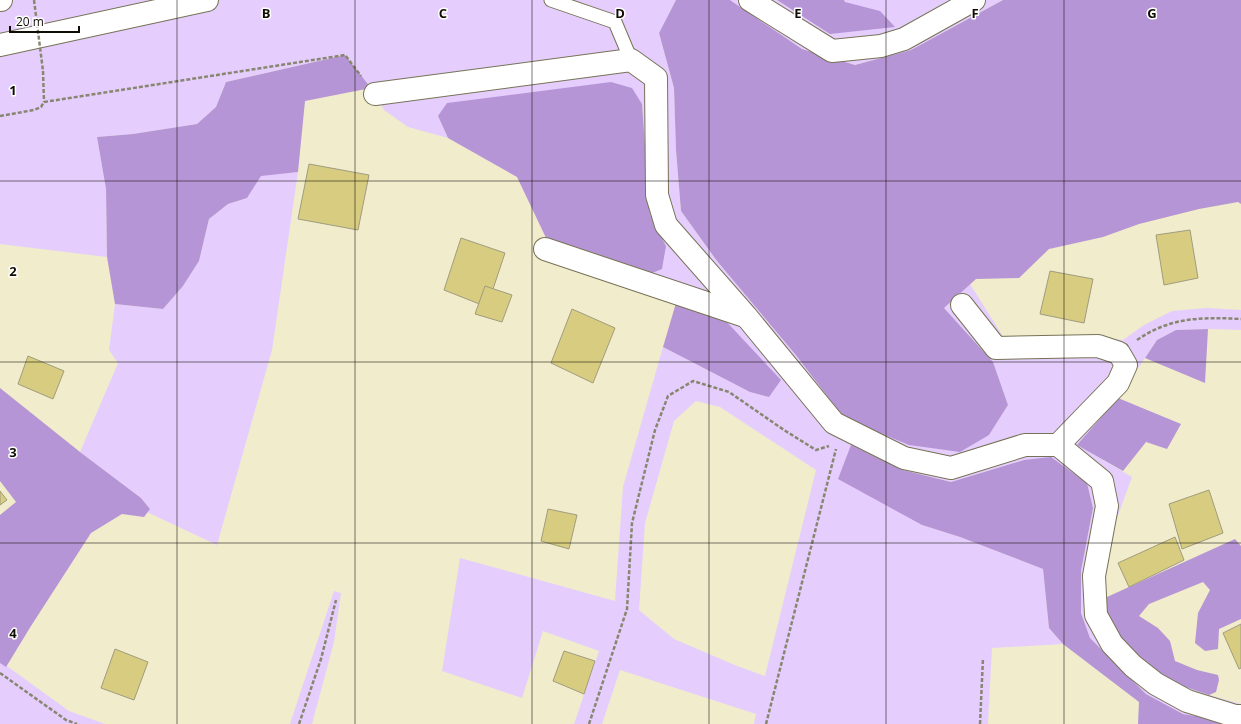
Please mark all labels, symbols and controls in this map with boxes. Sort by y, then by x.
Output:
text: B [262,4,271,22]
text: C [439,4,447,22]
text: D [615,4,625,22]
text: E [794,4,802,22]
text: F [971,4,979,22]
text: G [1147,4,1157,22]
scale bar [10,8,79,34]
text: 20 m [16,13,44,30]
text: 1 [9,81,17,99]
text: 2 [9,262,17,280]
text: 3 [9,443,17,461]
text: 4 [9,624,17,642]

